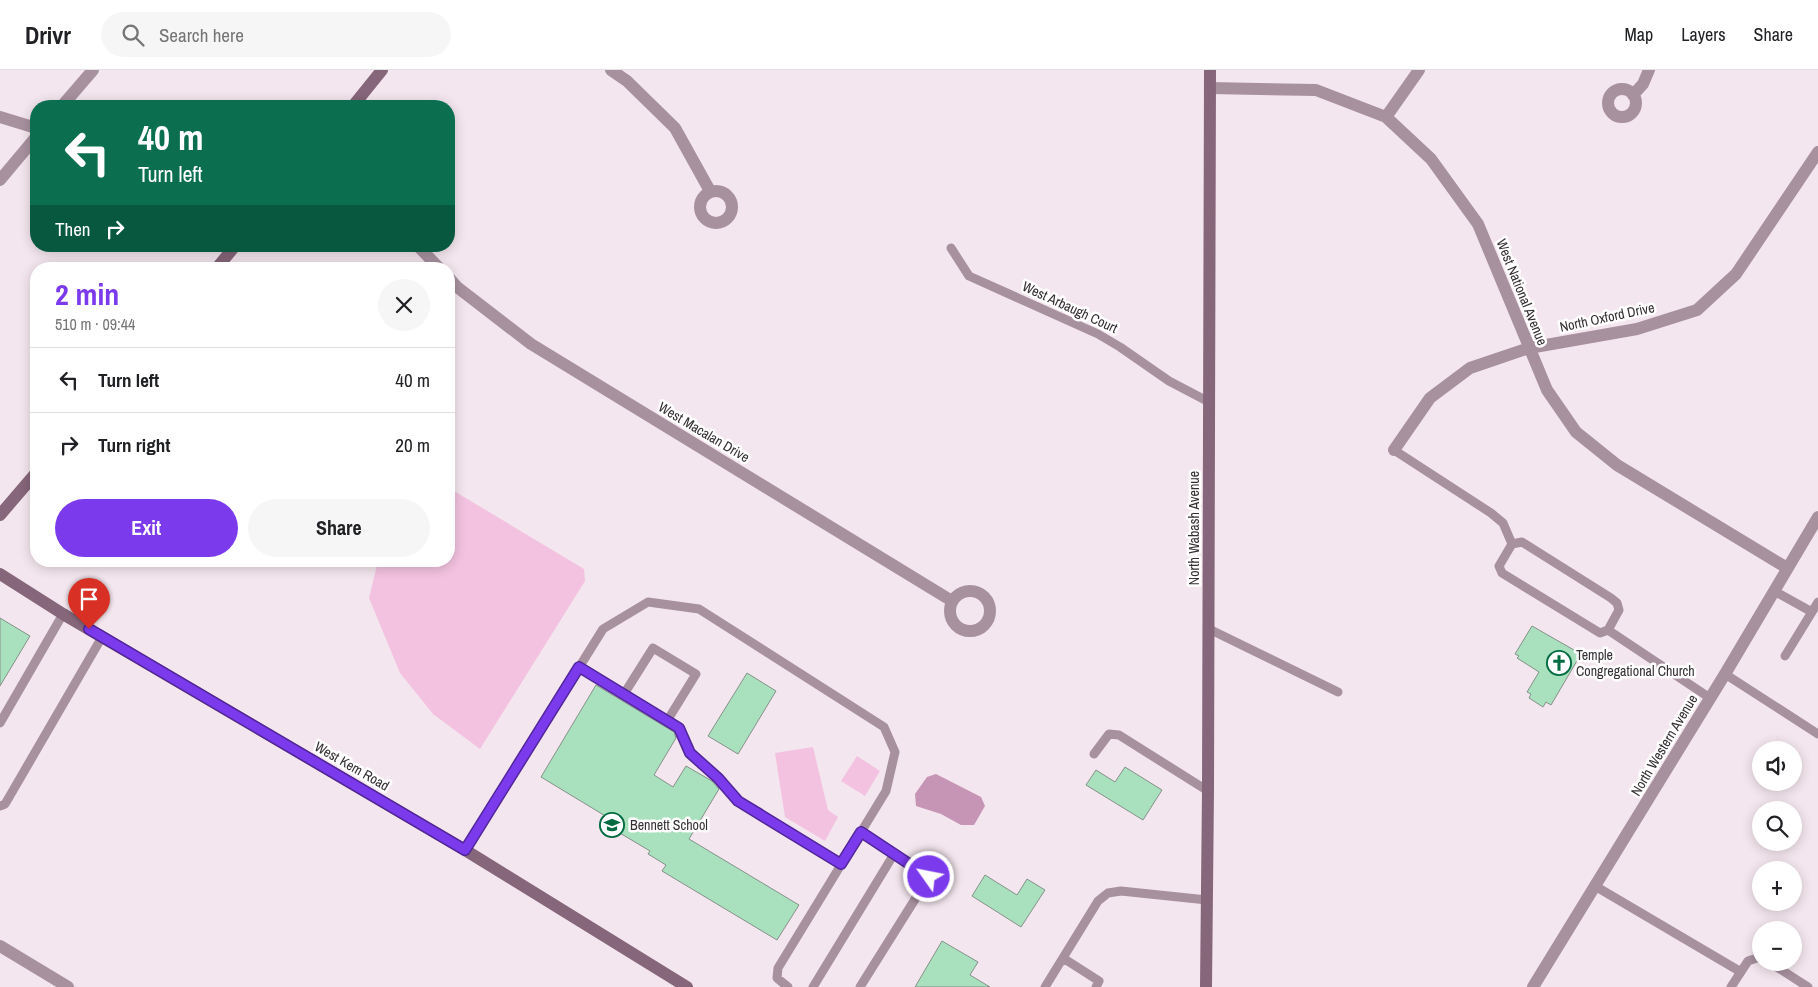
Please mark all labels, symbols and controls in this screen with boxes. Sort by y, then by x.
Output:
search box [101,12,451,57]
text: Drivr [25,19,71,51]
icon: search [119,21,147,49]
text: Search here [159,22,244,48]
text: Map [1625,22,1653,47]
text: Layers [1681,22,1726,47]
text: Share [1754,22,1793,47]
text: 40 m [138,114,203,161]
icon: left [55,120,120,185]
text: Turn left [138,159,203,189]
icon: right [101,215,129,243]
text: Then [55,216,91,242]
street label: West National Avenue [1492,236,1552,348]
text: 2 min [55,274,119,314]
street label: West Arbaugh Court [1019,277,1121,337]
button: close [378,279,430,331]
street label: North Oxford Drive [1558,298,1656,336]
text: 510 m · 09:44 [55,313,135,335]
icon: left [55,366,83,394]
text: Turn left [98,367,159,393]
text: 40 m [395,367,430,393]
street label: West Macalan Drive [655,398,753,466]
icon: right [55,431,83,459]
text: Turn right [98,432,170,458]
text: 20 m [395,432,430,458]
street label: North Wabash Avenue [1185,471,1203,585]
button: Exit [55,499,238,557]
button: Share [248,499,430,557]
pin [68,578,110,629]
icon: arrive [75,585,103,613]
place label: Temple Congregational Church [1576,646,1695,680]
church icon: Temple Congregational Church [1546,650,1572,676]
street label: North Western Avenue [1627,691,1701,799]
street label: West Kem Road [311,737,393,795]
map controls [1752,741,1802,971]
button: sound [1752,741,1802,791]
button: search [1752,801,1802,851]
school or university icon: Bennett School [599,812,625,838]
place label: Bennett School [630,816,708,834]
position arrow [902,850,954,902]
button: + [1752,861,1802,911]
button: − [1752,921,1802,971]

